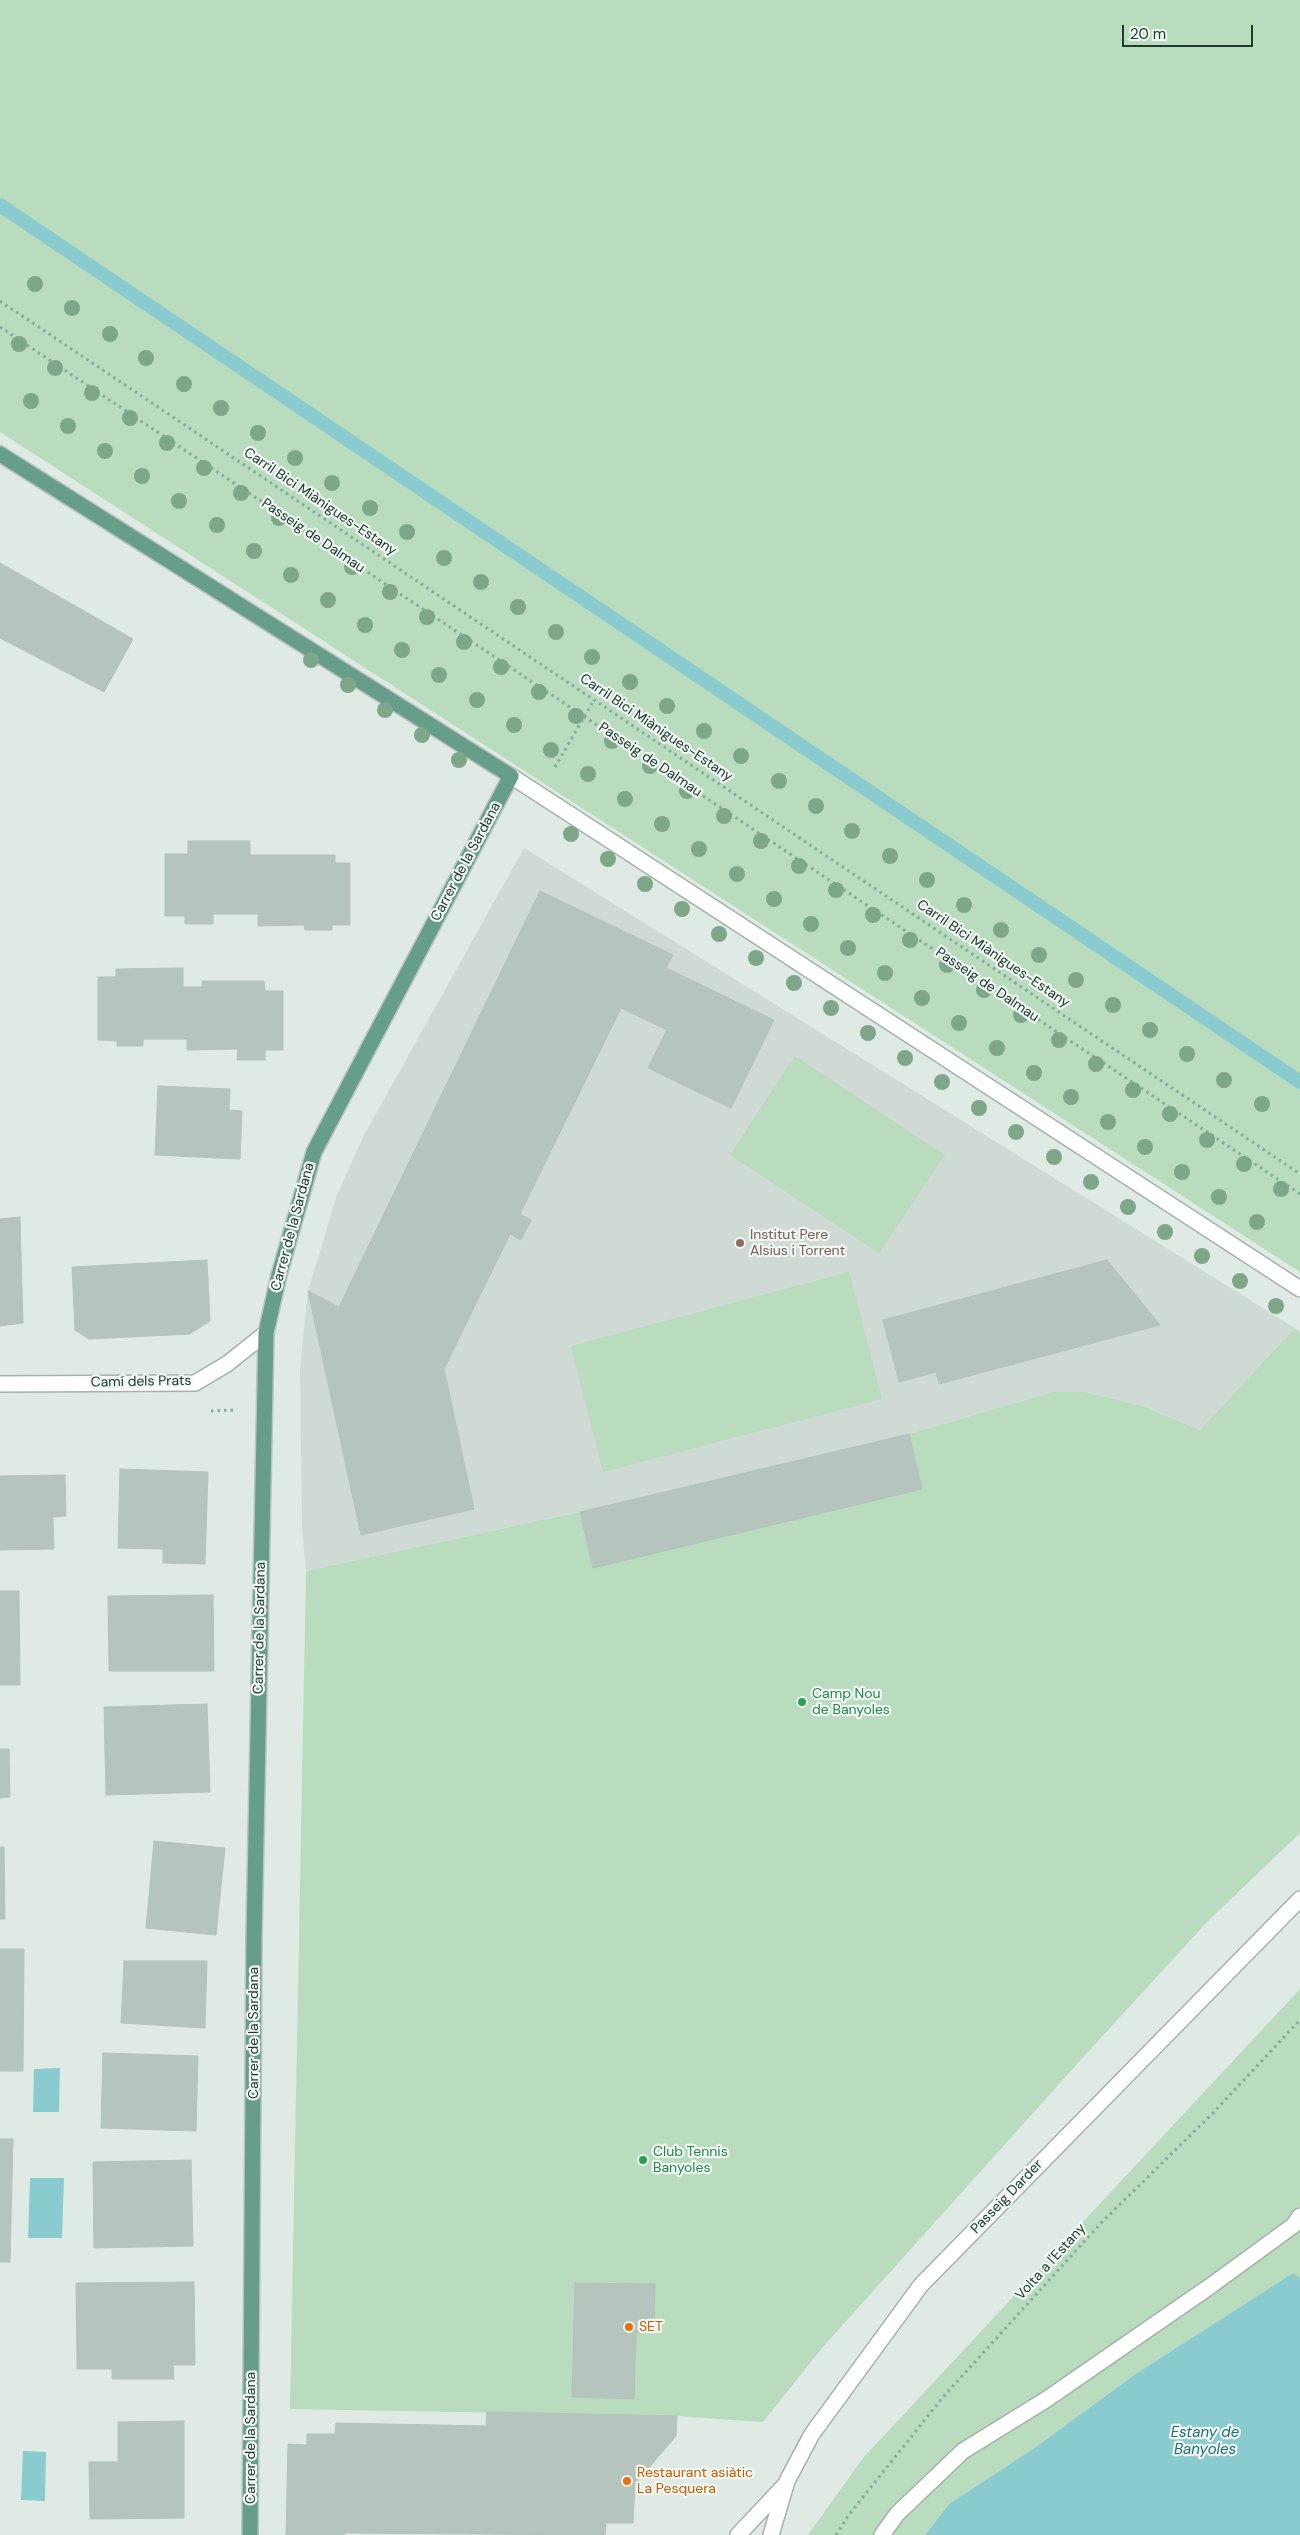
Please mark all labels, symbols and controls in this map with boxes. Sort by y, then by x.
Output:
scale bar [1125,15,1256,47]
text: 20 m [1130,24,1166,44]
street label: Carril Bici Miànigues-Estany [240,444,400,560]
street label: Passeig de Dalmau [258,495,368,577]
street label: Carril Bici Miànigues-Estany [576,670,736,786]
street label: Passeig de Dalmau [595,719,705,801]
street label: Carrer de la Sardana [428,800,504,924]
street label: Carril Bici Miànigues-Estany [913,896,1073,1012]
street label: Passeig de Dalmau [932,944,1042,1026]
street label: Carrer de la Sardana [268,1161,318,1293]
place label: Institut Pere Alsius i Torrent [750,1227,845,1260]
marker: Institut Pere Alsius i Torrent [734,1237,746,1249]
street label: Camí dels Prats [90,1373,192,1391]
street label: Carrer de la Sardana [250,1562,270,1694]
place label: Camp Nou de Banyoles [812,1686,890,1718]
marker: Camp Nou de Banyoles [796,1696,808,1708]
street label: Carrer de la Sardana [246,1967,262,2099]
place label: Club Tennis Banyoles [653,2144,728,2176]
marker: Club Tennis Banyoles [637,2154,649,2166]
street label: Passeig Darder [967,2156,1047,2238]
street label: Volta a l'Estany [1012,2220,1090,2304]
place label: SET [639,2319,663,2335]
marker: SET [623,2321,635,2333]
street label: Carrer de la Sardana [243,2372,259,2504]
water label: Estany de Banyoles [1171,2424,1239,2459]
place label: Restaurant asiàtic La Pesquera [637,2465,753,2498]
marker: Restaurant asiàtic La Pesquera [621,2475,633,2487]

